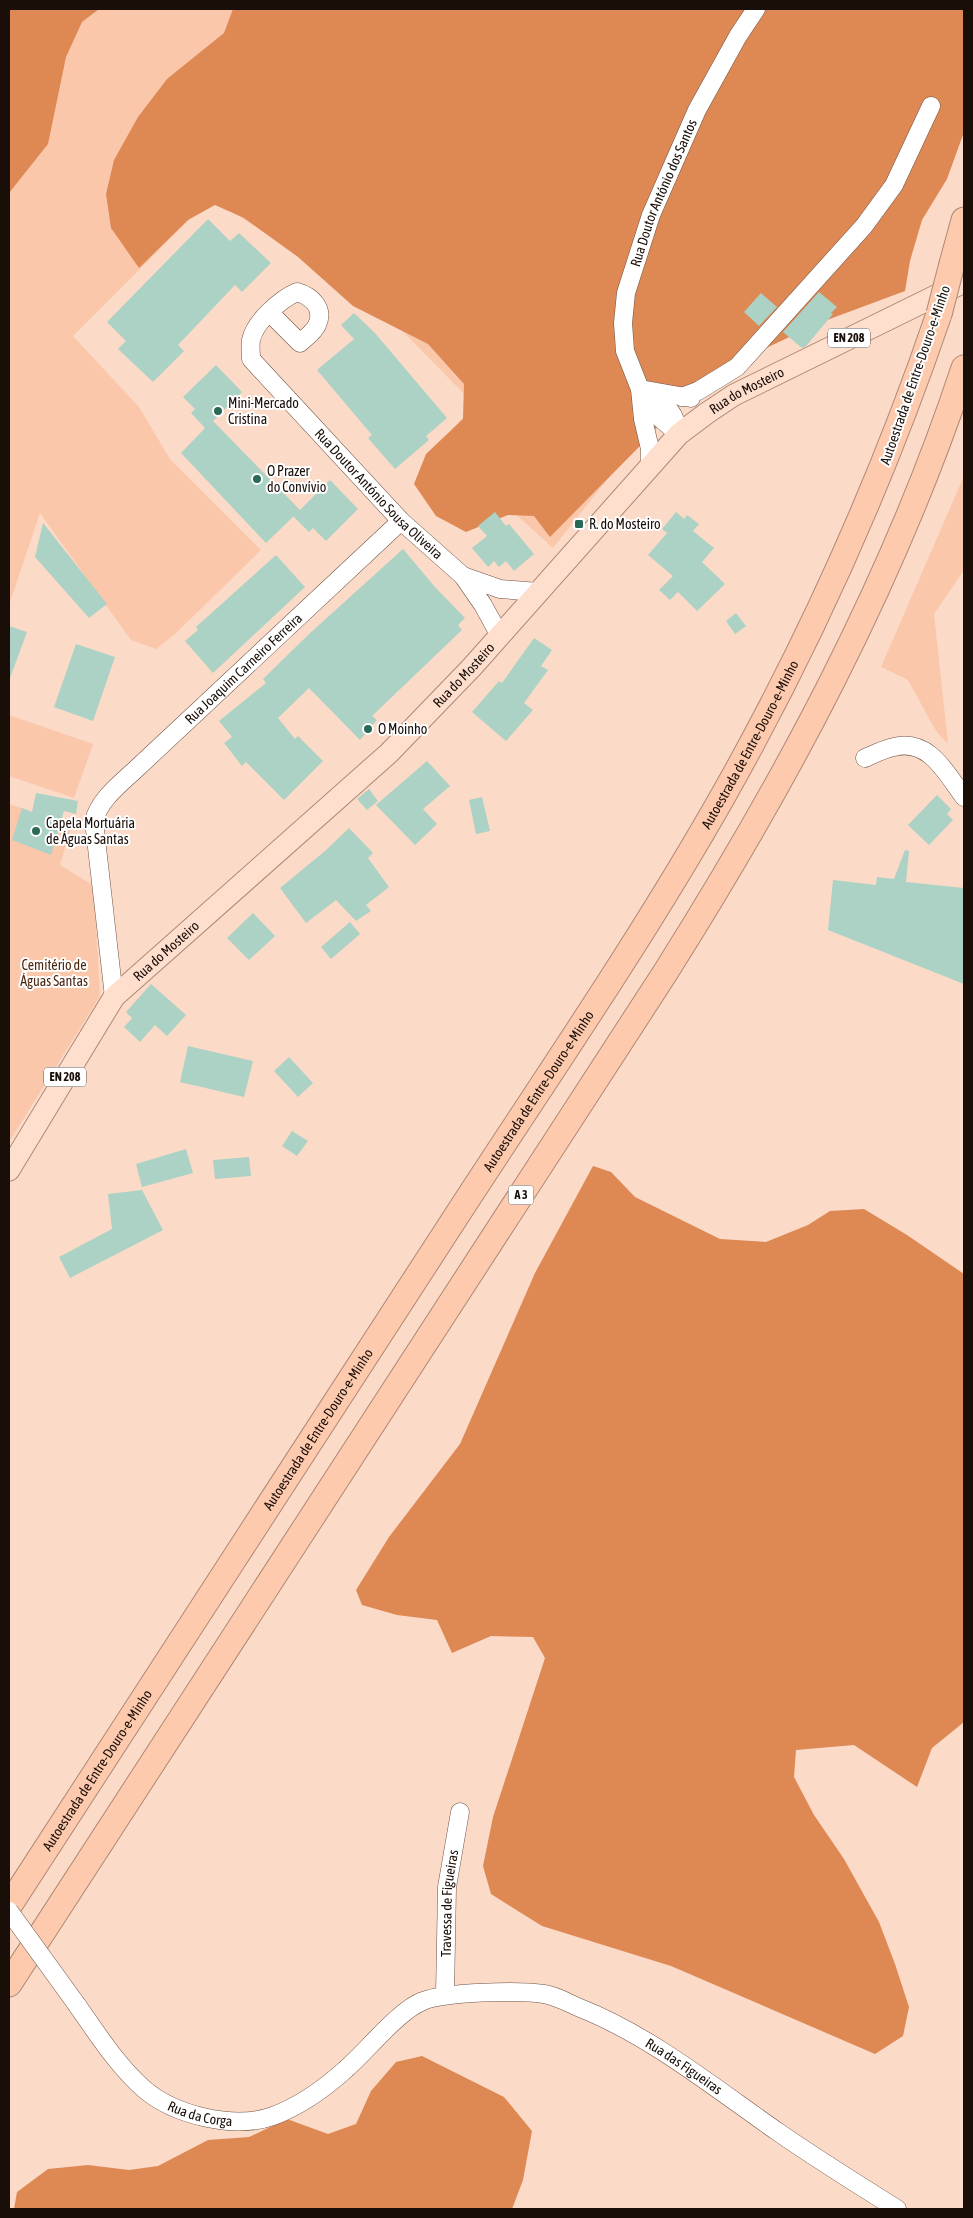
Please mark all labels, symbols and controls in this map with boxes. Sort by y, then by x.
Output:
street label: Rua Doutor António dos Santos [627,117,700,269]
street label: Autoestrada de Entre-Douro-e-Minho [877,283,953,467]
road number: EN 208 [828,328,870,348]
street label: Rua do Mosteiro [706,364,787,417]
place label: Mini-Mercado Cristina [228,395,299,427]
marker: Mini-Mercado Cristina [212,405,224,417]
street label: Rua Doutor António Sousa Oliveira [312,425,446,562]
place label: O Prazer do Convívio [267,463,326,495]
marker: O Prazer do Convívio [251,473,263,485]
place label: R. do Mosteiro [589,516,661,532]
marker: R. do Mosteiro [573,518,585,530]
street label: Rua Joaquim Carneiro Ferreira [182,610,305,727]
street label: Rua do Mosteiro [430,639,498,711]
street label: Autoestrada de Entre-Douro-e-Minho [698,658,802,832]
place label: O Moinho [378,721,427,737]
marker: O Moinho [362,723,374,735]
place label: Capela Mortuária de Águas Santas [46,815,135,847]
marker: Capela Mortuária de Águas Santas [30,825,42,837]
street label: Rua do Mosteiro [130,917,202,984]
park label: Cemitério de Águas Santas [20,957,88,989]
street label: Autoestrada de Entre-Douro-e-Minho [480,1008,597,1174]
road number: EN 208 [44,1068,86,1086]
road number: A 3 [508,1186,534,1204]
street label: Autoestrada de Entre-Douro-e-Minho [260,1346,376,1513]
street label: Autoestrada de Entre-Douro-e-Minho [39,1687,155,1854]
street label: Travessa de Figueiras [438,1848,461,1957]
street label: Rua das Figueiras [643,2035,725,2098]
street label: Rua da Corga [165,2098,233,2129]

